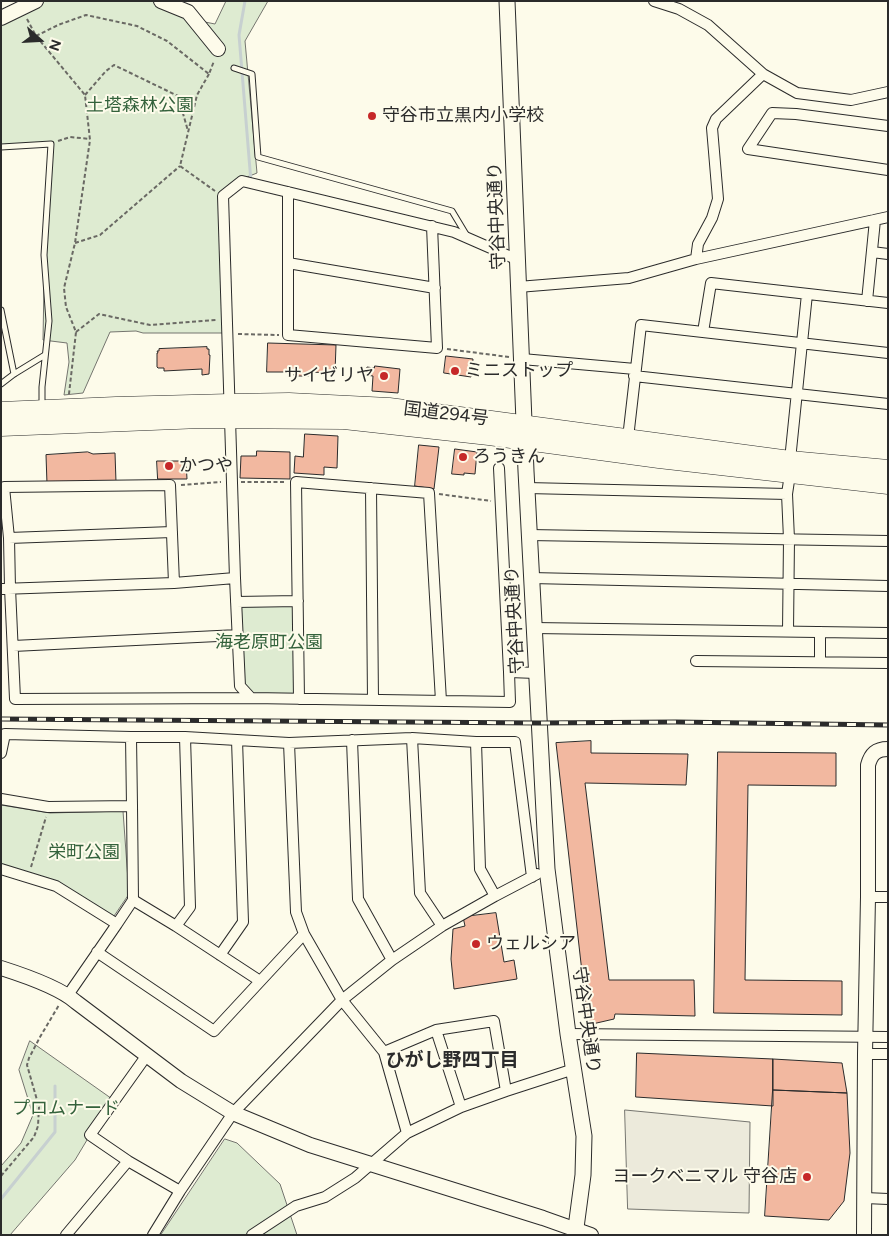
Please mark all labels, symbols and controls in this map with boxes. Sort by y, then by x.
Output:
north arrow [15,15,65,65]
text: N [45,37,64,53]
park label: 土塔森林公園 [86,95,194,117]
place label: 守谷市立黒内小学校 [382,105,544,127]
marker: 守谷市立黒内小学校 [366,110,378,122]
street label: 守谷中央通り [484,162,510,270]
place label: ミニストップ [465,360,573,382]
place label: サイゼリヤ [284,365,374,387]
marker: ミニストップ [449,365,461,377]
marker: サイゼリヤ [378,370,390,382]
street label: 国道294号 [402,398,490,430]
place label: ろうきん [473,446,545,468]
marker: ろうきん [457,451,469,463]
place label: かつや [179,455,233,477]
marker: かつや [163,460,175,472]
street label: 守谷中央通り [501,566,529,674]
park label: 海老原町公園 [215,632,323,654]
park label: 栄町公園 [48,842,120,864]
place label: ウェルシア [486,933,576,955]
marker: ウェルシア [470,938,482,950]
street label: 守谷中央通り [568,965,604,1075]
district label: ひがし野四丁目 [386,1049,518,1071]
park label: プロムナード [12,1098,120,1120]
place label: ヨークベニマル 守谷店 [613,1166,797,1188]
marker: ヨークベニマル 守谷店 [801,1171,813,1183]

